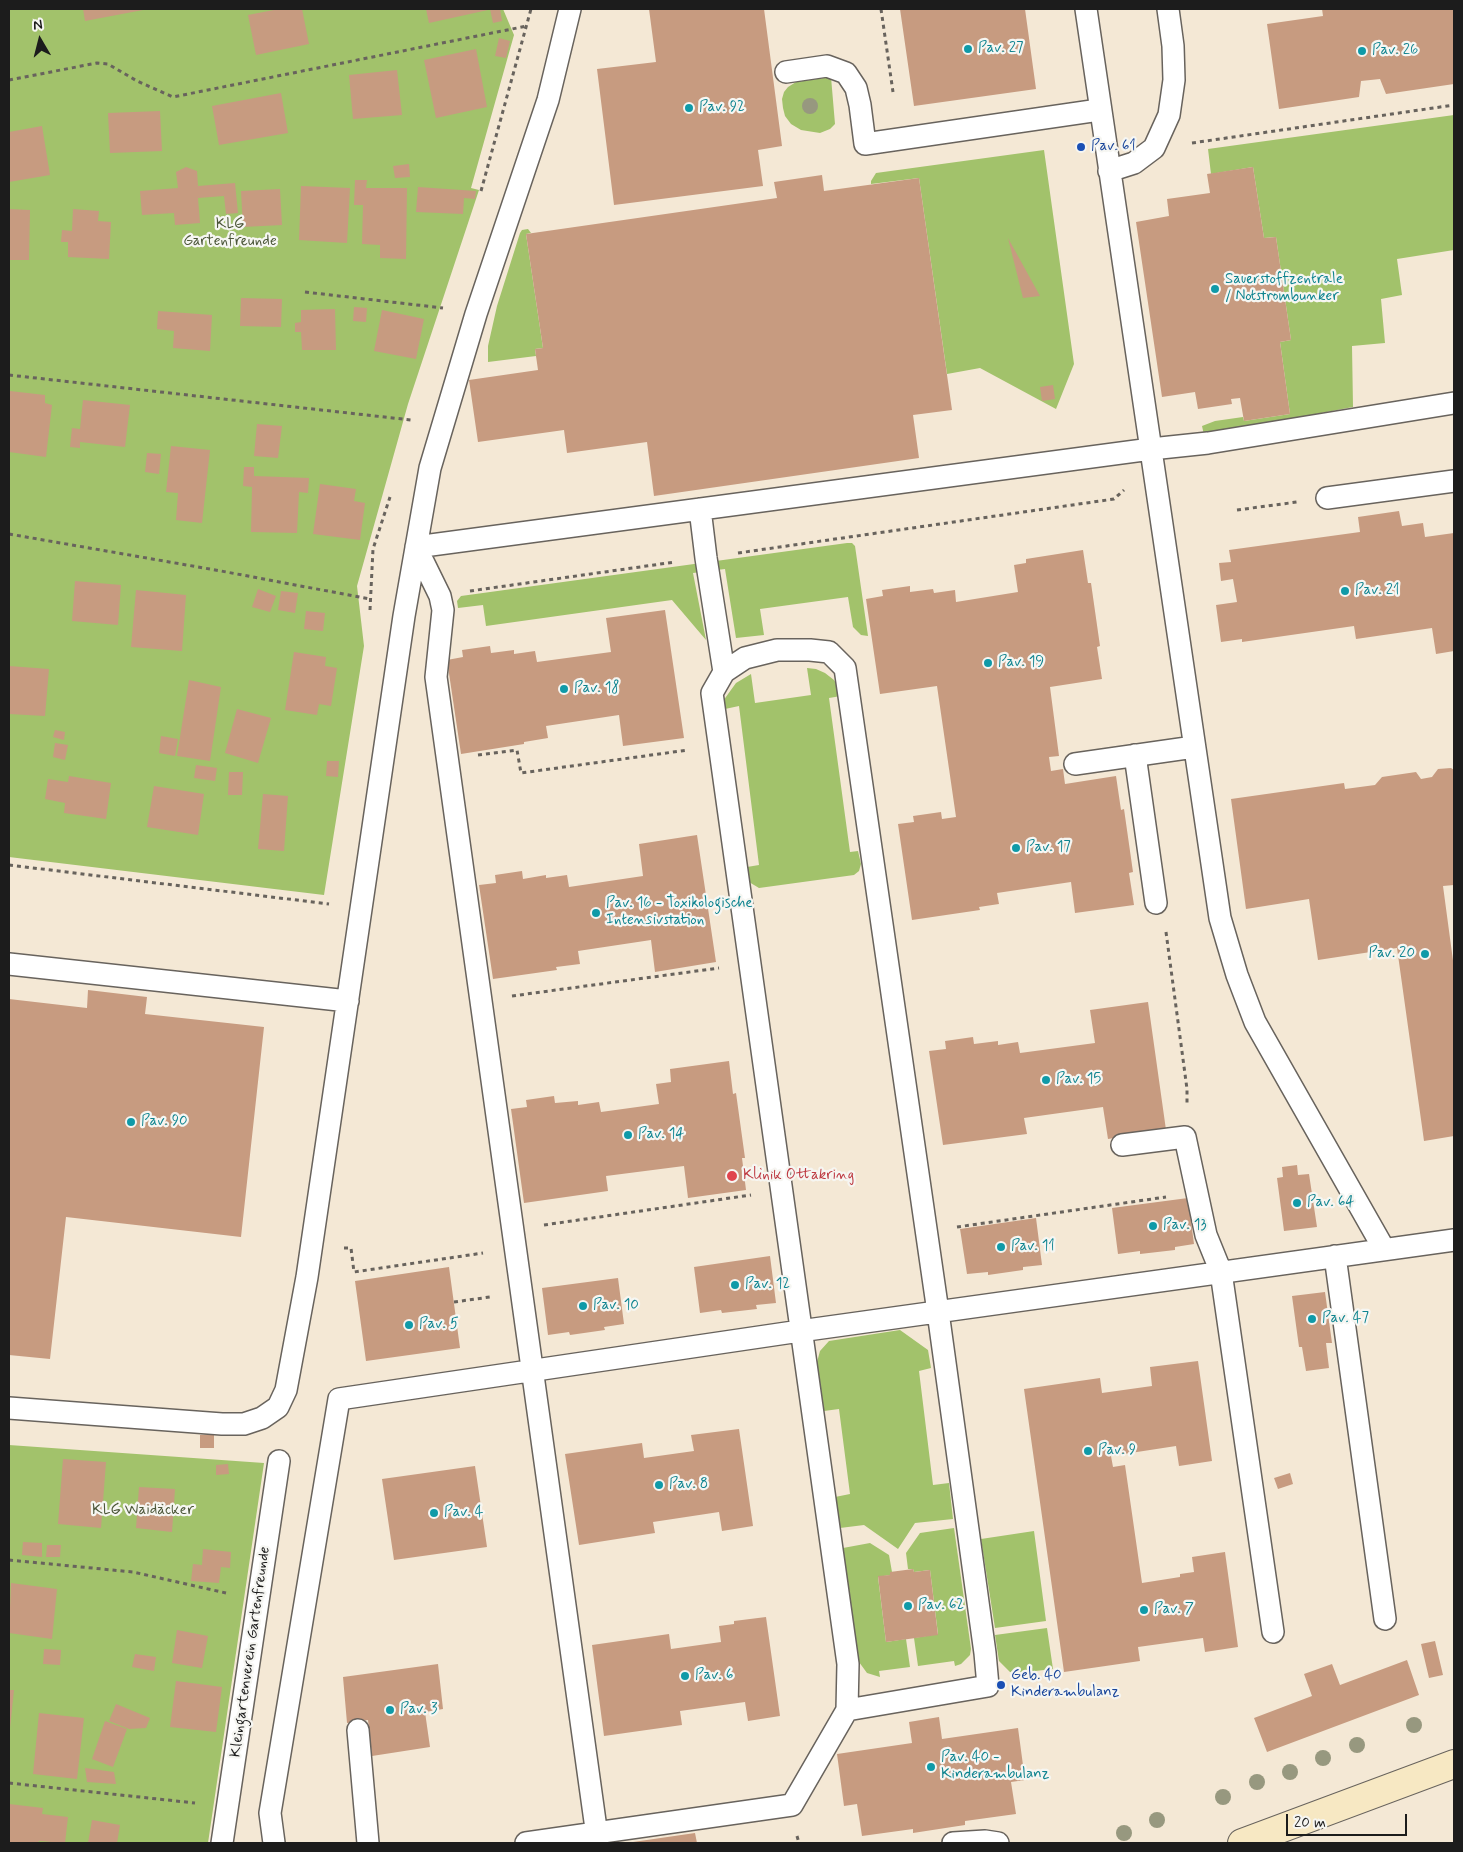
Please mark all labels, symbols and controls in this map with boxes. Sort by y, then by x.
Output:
north arrow [15,15,65,65]
text: N [32,16,44,35]
place label: Pav. 27 [978,40,1024,58]
place label: Pav. 26 [1372,42,1418,60]
marker: Pav. 27 [962,43,974,55]
marker: Pav. 26 [1356,45,1368,57]
place label: Pav. 92 [699,99,745,117]
marker: Pav. 92 [683,102,695,114]
place label: Pav. 61 [1091,138,1136,156]
marker: Pav. 61 [1075,141,1087,153]
park label: KLG Gartenfreunde [183,216,277,251]
place label: Sauerstoffzentrale / Notstrombunker [1225,271,1343,306]
marker: Sauerstoffzentrale / Notstrombunker [1209,283,1221,295]
place label: Pav. 21 [1355,582,1399,600]
marker: Pav. 21 [1339,585,1351,597]
place label: Pav. 19 [998,654,1044,672]
marker: Pav. 19 [982,657,994,669]
place label: Pav. 18 [574,680,620,698]
marker: Pav. 18 [558,683,570,695]
place label: Pav. 17 [1026,839,1071,857]
marker: Pav. 17 [1010,842,1022,854]
place label: Pav. 16 - Toxikologische Intensivstation [606,895,753,930]
marker: Pav. 16 - Toxikologische Intensivstation [590,907,602,919]
place label: Pav. 20 [1368,945,1415,963]
marker: Pav. 20 [1419,948,1431,960]
place label: Pav. 15 [1056,1071,1101,1089]
marker: Pav. 15 [1040,1074,1052,1086]
place label: Pav. 90 [141,1113,188,1131]
marker: Pav. 90 [125,1116,137,1128]
place label: Pav. 14 [638,1126,684,1144]
marker: Pav. 14 [622,1129,634,1141]
place label: Klinik Ottakring [743,1167,854,1185]
marker: Klinik Ottakring [725,1169,739,1183]
place label: Pav. 64 [1307,1194,1354,1212]
marker: Pav. 64 [1291,1197,1303,1209]
place label: Pav. 13 [1163,1217,1207,1235]
marker: Pav. 13 [1147,1220,1159,1232]
place label: Pav. 11 [1011,1238,1055,1256]
marker: Pav. 11 [995,1241,1007,1253]
place label: Pav. 12 [745,1276,790,1294]
marker: Pav. 12 [729,1279,741,1291]
place label: Pav. 10 [593,1297,639,1315]
marker: Pav. 10 [577,1300,589,1312]
place label: Pav. 47 [1322,1310,1369,1328]
marker: Pav. 47 [1306,1313,1318,1325]
place label: Pav. 5 [419,1316,459,1334]
marker: Pav. 5 [403,1319,415,1331]
place label: Pav. 9 [1098,1442,1136,1460]
marker: Pav. 9 [1082,1445,1094,1457]
place label: Pav. 8 [669,1476,708,1494]
marker: Pav. 8 [653,1479,665,1491]
park label: KLG Waidäcker [92,1502,194,1520]
place label: Pav. 4 [444,1504,483,1522]
marker: Pav. 4 [428,1507,440,1519]
street label: Kleingartenverein Gartenfreunde [227,1545,275,1759]
place label: Pav. 62 [918,1597,964,1615]
marker: Pav. 62 [902,1600,914,1612]
place label: Pav. 7 [1154,1601,1194,1619]
marker: Pav. 7 [1138,1604,1150,1616]
place label: Pav. 6 [695,1667,733,1685]
place label: Geb. 40 Kinderambulanz [1011,1667,1119,1702]
marker: Pav. 6 [679,1670,691,1682]
marker: Geb. 40 Kinderambulanz [995,1679,1007,1691]
place label: Pav. 3 [400,1701,437,1719]
marker: Pav. 3 [384,1704,396,1716]
place label: Pav. 40 - Kinderambulanz [941,1749,1049,1784]
marker: Pav. 40 - Kinderambulanz [925,1761,937,1773]
scale bar [1288,1804,1409,1836]
text: 20 m [1294,1813,1326,1833]

